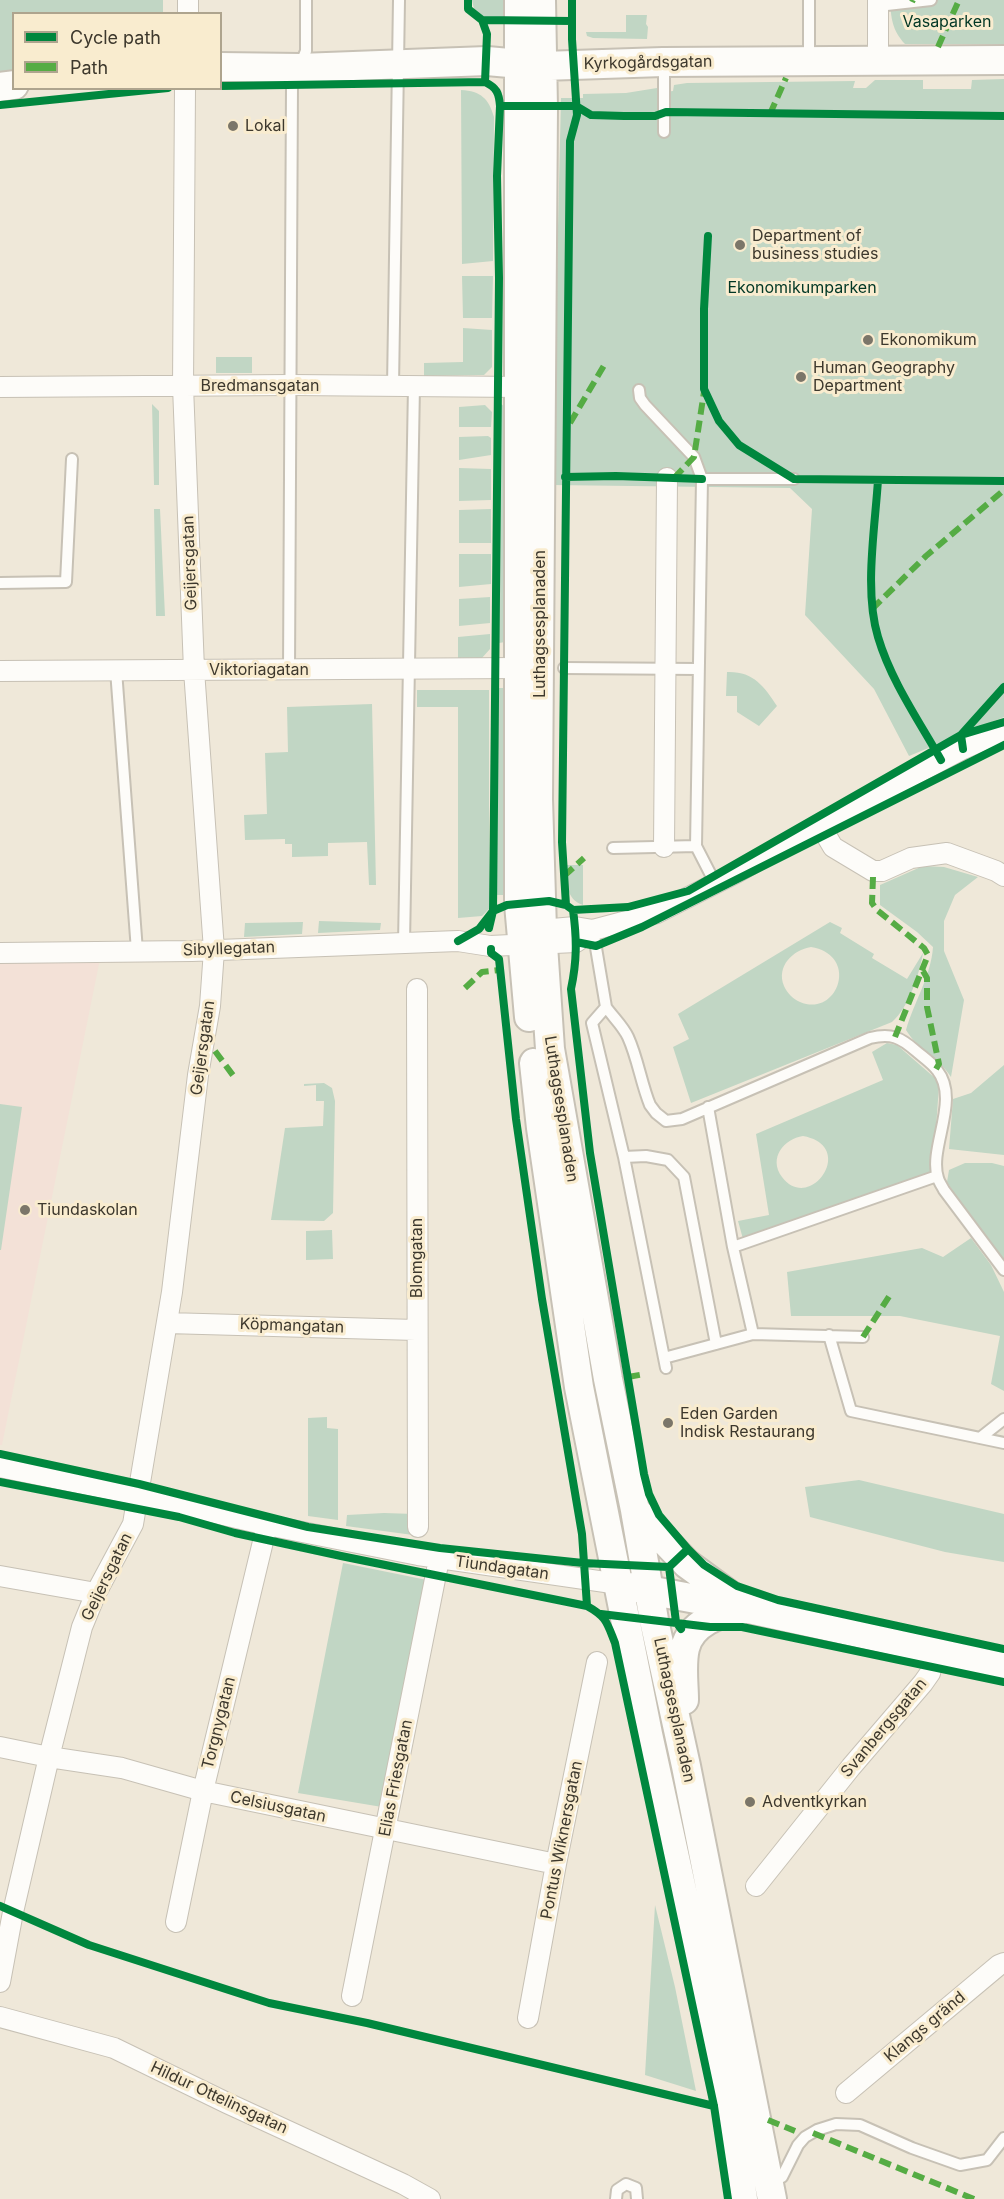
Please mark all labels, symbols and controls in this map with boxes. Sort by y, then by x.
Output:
legend [12,12,222,90]
park label: Vasaparken [902,12,992,32]
text: Cycle path [70,27,161,48]
street label: Kyrkogårdsgatan [583,52,713,74]
text: Path [70,57,108,78]
place label: Lokal [245,116,285,136]
marker: Lokal [226,119,240,133]
place label: Department of business studies [752,226,878,264]
marker: Department of business studies [733,238,747,252]
park label: Ekonomikumparken [727,278,877,298]
place label: Ekonomikum [880,330,977,350]
marker: Ekonomikum [861,333,875,347]
place label: Human Geography Department [813,358,955,396]
marker: Human Geography Department [794,370,808,384]
street label: Bredmansgatan [201,376,319,396]
street label: Geijersgatan [179,515,201,611]
street label: Luthagsesplanaden [530,550,550,698]
street label: Viktoriagatan [209,660,309,680]
street label: Sibyllegatan [183,938,275,960]
street label: Geijersgatan [187,999,219,1097]
street label: Luthagsesplanaden [540,1034,582,1184]
place label: Tiundaskolan [37,1200,138,1220]
marker: Tiundaskolan [18,1203,32,1217]
street label: Blomgatan [407,1218,427,1298]
street label: Köpmangatan [239,1315,345,1337]
place label: Eden Garden Indisk Restaurang [680,1404,815,1442]
marker: Eden Garden Indisk Restaurang [661,1416,675,1430]
street label: Geijersgatan [77,1530,137,1624]
street label: Tiundagatan [454,1552,550,1584]
street label: Luthagsesplanaden [649,1636,699,1784]
street label: Torgnygatan [198,1675,240,1771]
street label: Svanbergsgatan [837,1675,931,1781]
street label: Elias Friesgatan [375,1718,417,1838]
street label: Pontus Wiknersgatan [537,1759,587,1921]
street label: Celsiusgatan [228,1787,328,1827]
place label: Adventkyrkan [762,1792,867,1812]
marker: Adventkyrkan [743,1795,757,1809]
street label: Klangs gränd [881,1988,969,2066]
street label: Hildur Ottelinsgatan [147,2058,291,2138]

